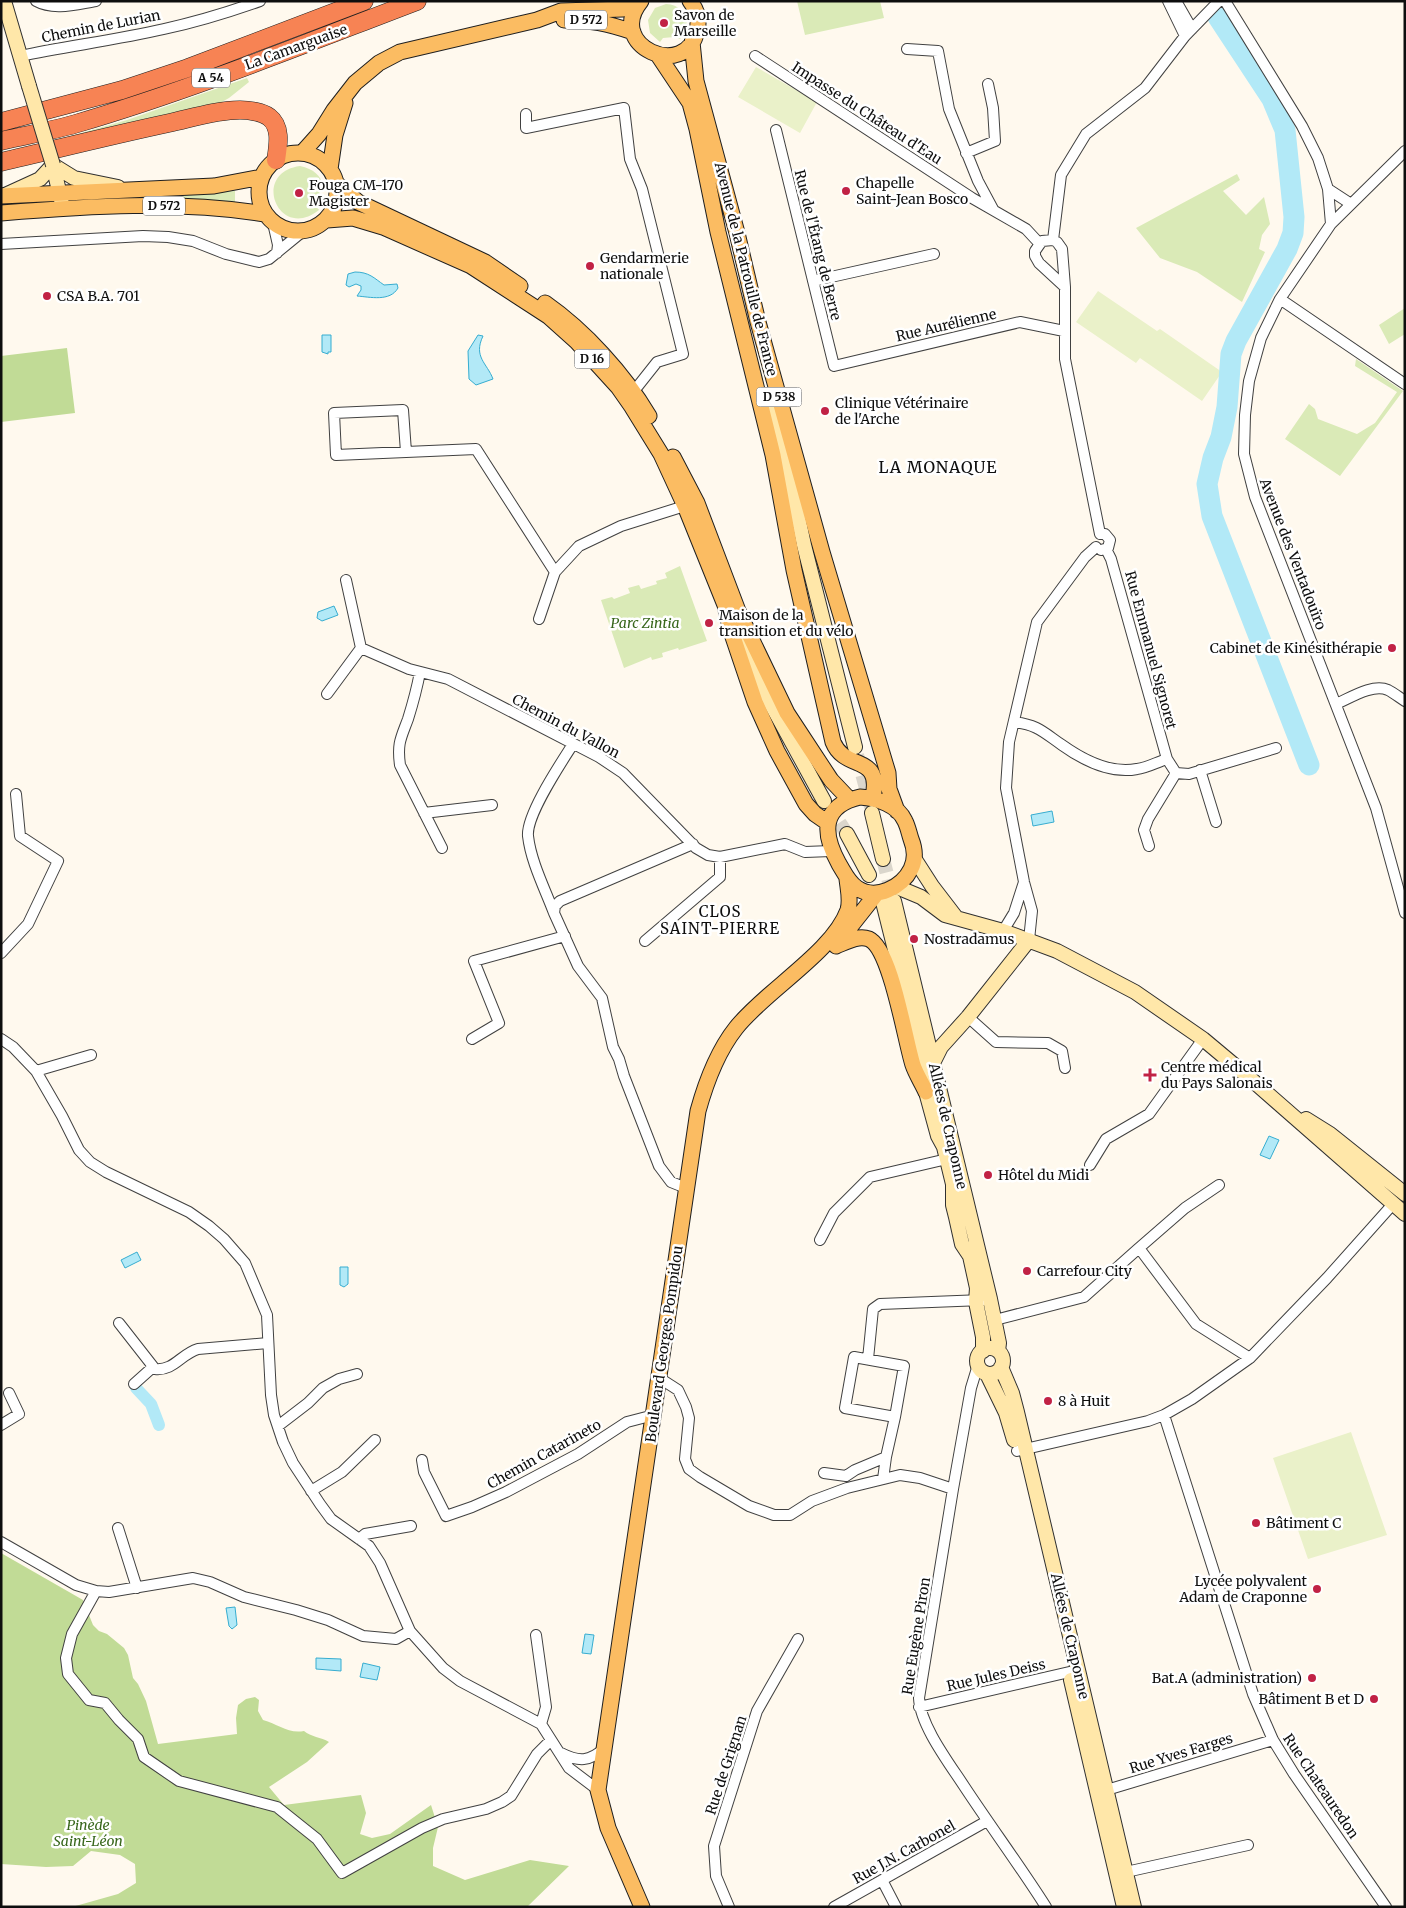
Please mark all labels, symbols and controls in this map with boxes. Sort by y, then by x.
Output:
street label: Chemin de Lurian [40,6,162,46]
place label: Savon de Marseille [674,6,736,40]
road number: D 572 [565,10,607,30]
marker: Savon de Marseille [658,17,670,29]
street label: La Camarguaise [242,20,350,74]
street label: Impasse du Château d'Eau [789,58,946,168]
road number: A 54 [192,68,230,88]
street label: Avenue de la Patrouille de France [710,159,781,378]
street label: Rue de l'Étang de Berre [791,168,845,322]
place label: Chapelle Saint-Jean Bosco [856,174,968,208]
place label: Fouga CM-170 Magister [309,176,403,210]
marker: Chapelle Saint-Jean Bosco [840,185,852,197]
marker: Fouga CM-170 Magister [293,187,305,199]
road number: D 572 [143,197,185,216]
place label: Gendarmerie nationale [600,249,689,283]
marker: Gendarmerie nationale [584,260,596,272]
place label: CSA B.A. 701 [57,287,139,305]
marker: CSA B.A. 701 [41,290,53,302]
street label: Rue Aurélienne [894,305,998,345]
road number: D 16 [574,349,610,368]
road number: D 538 [756,388,802,407]
place label: Clinique Vétérinaire de l'Arche [835,394,968,428]
marker: Clinique Vétérinaire de l'Arche [819,405,831,417]
district label: LA MONAQUE [878,457,998,477]
street label: Avenue des Ventadouïro [1255,475,1330,632]
street label: Rue Emmanuel Signoret [1121,569,1181,732]
place label: Maison de la transition et du vélo [719,606,854,640]
park label: Parc Zintia [611,614,679,632]
marker: Maison de la transition et du vélo [703,617,715,629]
place label: Cabinet de Kinésithérapie [1210,639,1382,657]
marker: Cabinet de Kinésithérapie [1386,642,1398,654]
street label: Chemin du Vallon [509,690,623,762]
district label: CLOS SAINT-PIERRE [660,902,780,938]
place label: Nostradamus [924,930,1014,948]
marker: Nostradamus [908,933,920,945]
place label: Centre médical du Pays Salonais [1161,1058,1273,1092]
street label: Allées de Craponne [925,1060,971,1191]
marker: Centre médical du Pays Salonais [1143,1068,1157,1082]
place label: Hôtel du Midi [998,1166,1090,1184]
marker: Hôtel du Midi [982,1169,994,1181]
street label: Boulevard Georges Pompidou [641,1244,687,1444]
place label: Carrefour City [1037,1262,1133,1280]
marker: Carrefour City [1021,1265,1033,1277]
place label: 8 à Huit [1058,1392,1110,1410]
marker: 8 à Huit [1042,1395,1054,1407]
street label: Chemin Catarineto [484,1415,604,1493]
place label: Bâtiment C [1266,1514,1341,1532]
marker: Bâtiment C [1250,1517,1262,1529]
street label: Allées de Craponne [1047,1570,1093,1701]
place label: Lycée polyvalent Adam de Craponne [1178,1572,1308,1606]
street label: Rue Eugène Piron [898,1576,934,1696]
marker: Lycée polyvalent Adam de Craponne [1311,1583,1323,1595]
street label: Rue Jules Deiss [945,1655,1047,1695]
place label: Bat.A (administration) [1152,1669,1302,1687]
marker: Bat.A (administration) [1306,1672,1318,1684]
place label: Bâtiment B et D [1258,1690,1364,1708]
marker: Bâtiment B et D [1368,1693,1380,1705]
street label: Rue de Grignan [701,1713,751,1817]
street label: Rue Yves Farges [1127,1729,1235,1777]
street label: Rue Chateauredon [1279,1730,1363,1842]
park label: Pinède Saint-Léon [53,1816,123,1850]
street label: Rue J.N. Carbonel [850,1816,959,1888]

